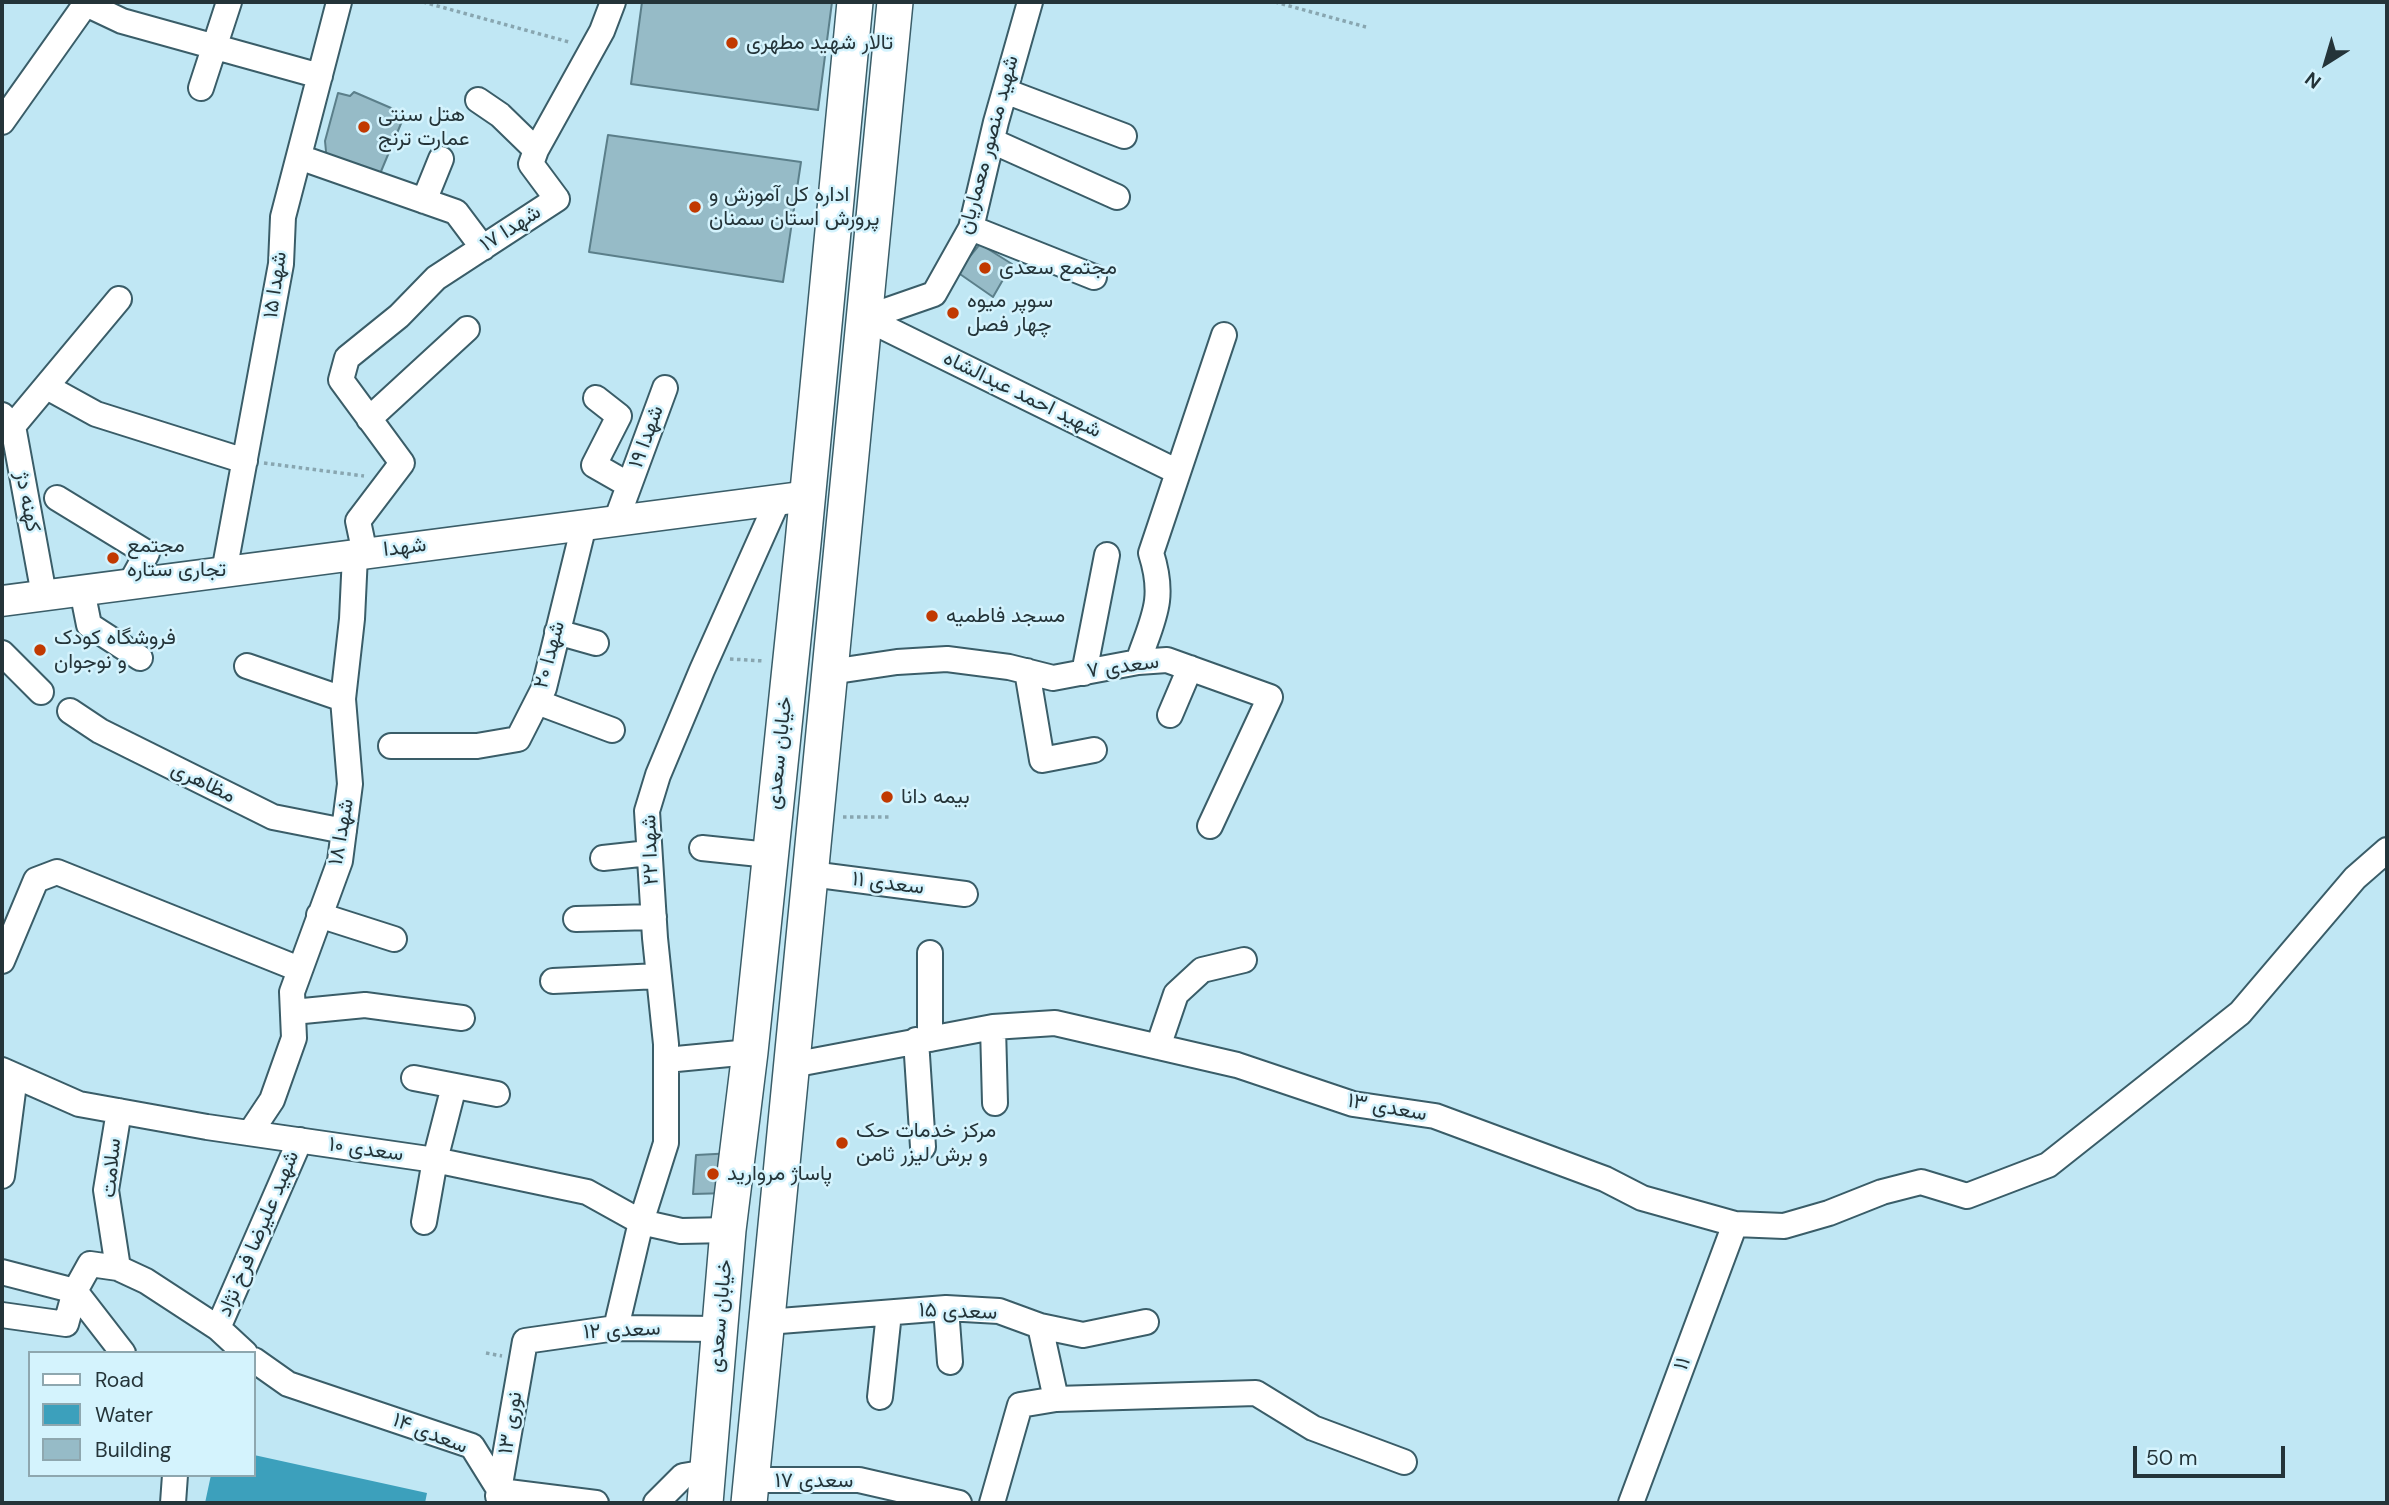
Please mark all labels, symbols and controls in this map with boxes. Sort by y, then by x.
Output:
north arrow [2291,28,2361,98]
place label: تالار شهید مطهری [746,30,893,56]
marker: تالار شهید مطهری [724,35,740,51]
street label: شهید منصور معماریان [953,53,1025,237]
text: N [2300,66,2326,94]
place label: هتل سنتی عمارت ترنج [378,102,470,152]
marker: هتل سنتی عمارت ترنج [356,119,372,135]
place label: اداره کل آموزش و پرورش استان سمنان [709,182,879,232]
marker: اداره کل آموزش و پرورش استان سمنان [687,199,703,215]
street label: شهدا ۱۷ [476,200,546,258]
street label: شهدا ۱۵ [259,250,293,320]
place label: مجتمع سعدی [999,255,1117,281]
marker: مجتمع سعدی [977,260,993,276]
place label: سوپر میوه چهار فصل [967,288,1053,338]
marker: سوپر میوه چهار فصل [945,305,961,321]
street label: شهید احمد عبدالشاه [939,346,1105,444]
street label: شهدا ۱۹ [624,402,670,472]
street label: کهنه دژ [9,470,45,534]
place label: مجتمع تجاری ستاره [127,533,226,583]
street label: شهدا [382,533,428,563]
marker: مجتمع تجاری ستاره [105,550,121,566]
place label: مسجد فاطمیه [946,603,1065,629]
marker: مسجد فاطمیه [924,608,940,624]
street label: شهدا ۲۰ [529,619,571,691]
place label: فروشگاه کودک و نوجوان [54,625,176,675]
marker: فروشگاه کودک و نوجوان [32,642,48,658]
street label: سعدی ۷ [1085,649,1161,685]
street label: خیابان سعدی [762,695,798,811]
street label: مظاهری [167,757,239,809]
place label: بیمه دانا [901,784,970,810]
marker: بیمه دانا [879,789,895,805]
street label: شهدا ۱۸ [324,797,360,867]
street label: شهدا ۲۲ [637,814,665,886]
street label: سعدی ۱۱ [851,867,925,901]
street label: سعدی ۱۳ [1345,1089,1429,1127]
place label: مرکز خدمات حک و برش لیزر ثامن [856,1118,996,1168]
street label: سعدی ۱۰ [327,1132,405,1168]
marker: مرکز خدمات حک و برش لیزر ثامن [834,1135,850,1151]
street label: سلامت [97,1137,127,1199]
street label: شهید علیرضا فرخ نژاد [213,1147,305,1321]
place label: پاساژ مروارید [727,1161,832,1187]
marker: پاساژ مروارید [705,1166,721,1182]
street label: خیابان سعدی [704,1259,738,1373]
street label: سعدی ۱۵ [918,1298,998,1326]
street label: سعدی ۱۲ [583,1316,661,1346]
legend [28,1351,256,1477]
street label: ۱۱ [1669,1354,1697,1374]
text: Road [95,1366,144,1394]
street label: نوری ۱۳ [494,1390,528,1456]
text: Water [95,1401,153,1429]
street label: سعدی ۱۴ [389,1408,471,1460]
scale bar [2137,1432,2289,1476]
text: Building [95,1436,171,1464]
text: 50 m [2146,1444,2197,1472]
street label: سعدی ۱۷ [775,1468,853,1494]

